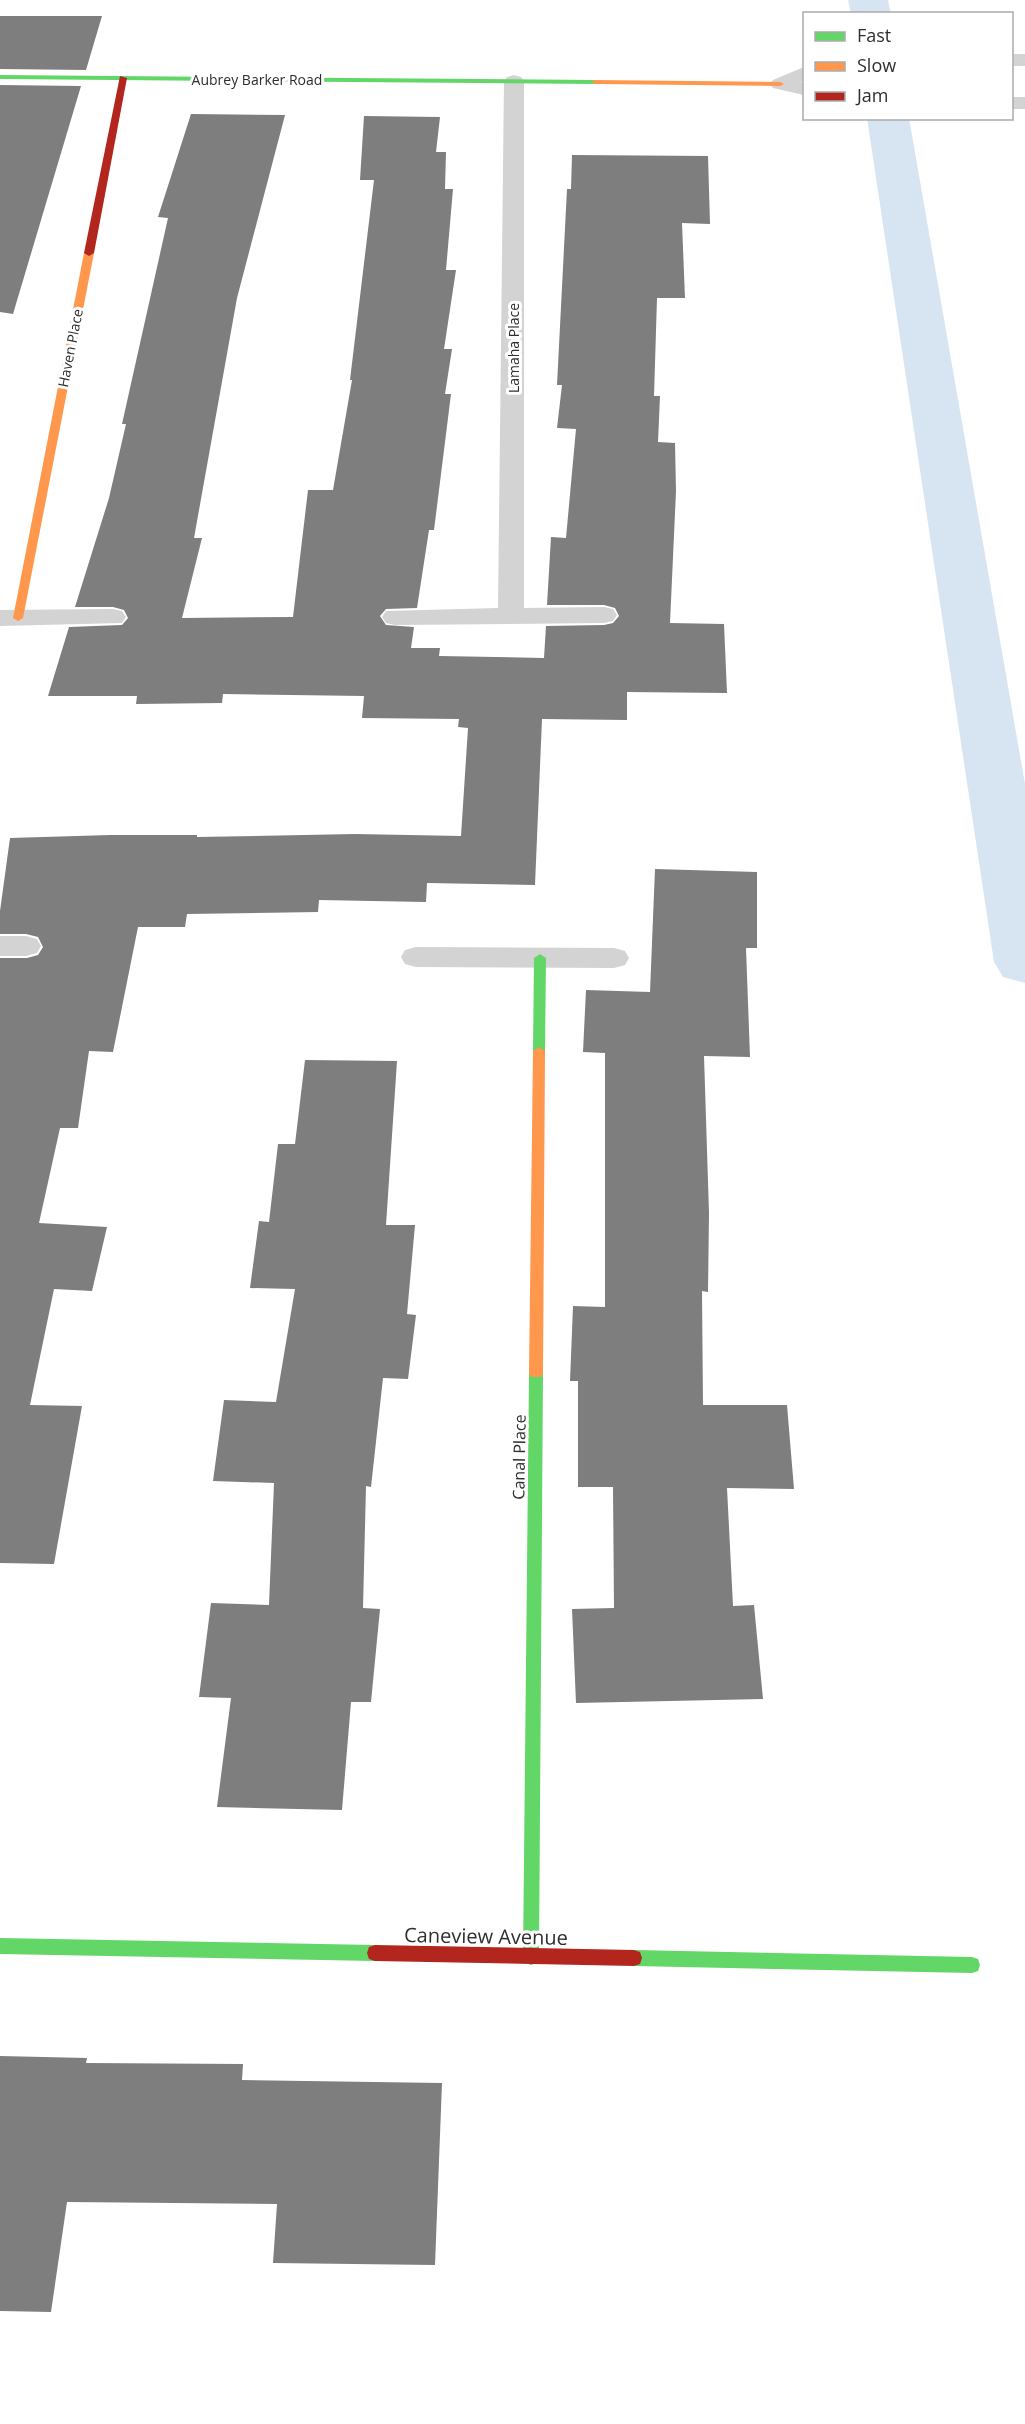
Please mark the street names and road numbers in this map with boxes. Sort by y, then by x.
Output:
street label: Aubrey Barker Road [192,70,322,89]
street label: Lamaha Place [504,303,523,393]
street label: Haven Place [53,307,87,389]
street label: Canal Place [507,1414,531,1500]
street label: Caneview Avenue [404,1921,568,1951]

